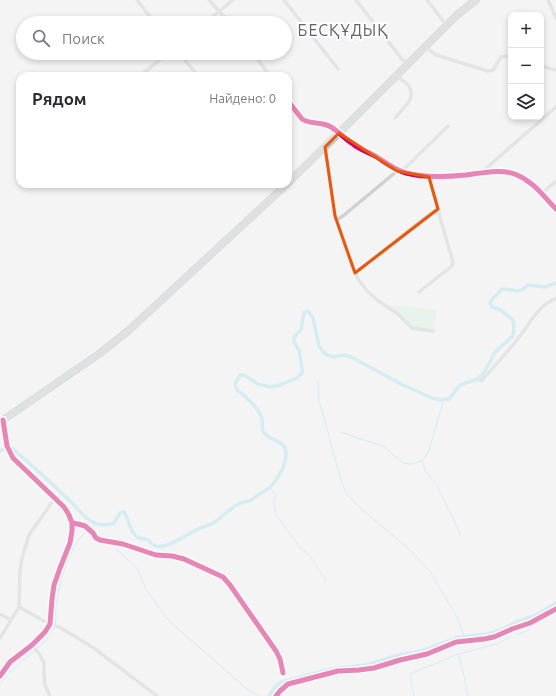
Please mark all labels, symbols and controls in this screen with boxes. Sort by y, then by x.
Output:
map controls [508,12,544,120]
button: + [508,12,544,48]
search box [16,16,292,60]
district label: БЕСҚҰДЫҚ [298,21,388,39]
icon: search [30,27,52,49]
text: Поиск [62,30,105,47]
button: − [508,48,544,84]
button: layers [508,84,544,120]
text: Рядом [32,89,87,108]
text: Найдено: 0 [209,91,276,105]

